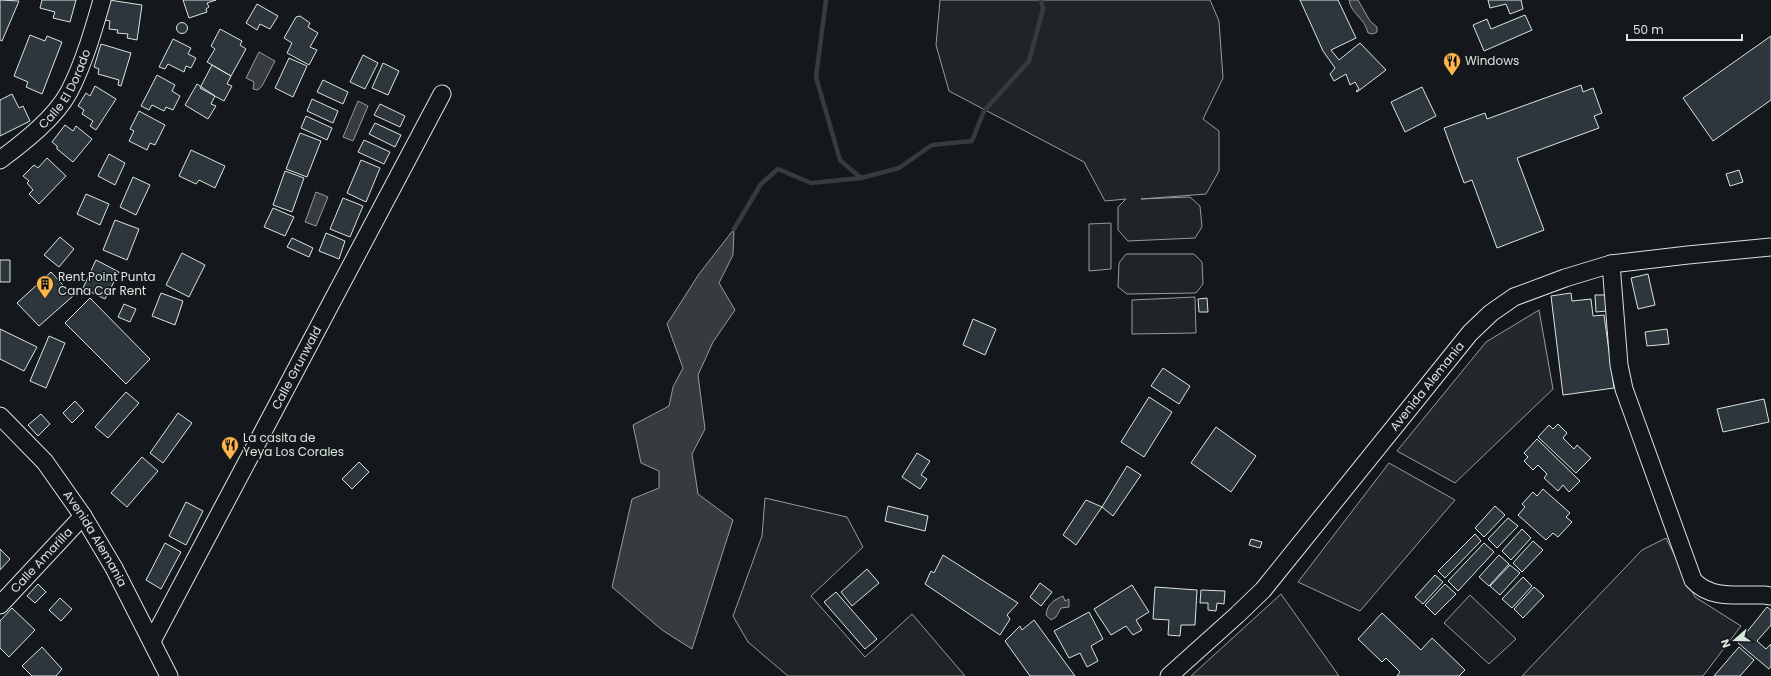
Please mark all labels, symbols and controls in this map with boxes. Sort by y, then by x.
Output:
scale bar [1627,16,1742,42]
text: 50 m [1633,21,1664,38]
street label: Calle El Dorado [34,46,94,132]
restaurant icon: Windows [1442,51,1462,76]
place label: Windows [1465,52,1519,69]
place label: Rent Point Punta Cana Car Rent [58,268,156,299]
building icon: Rent Point Punta Cana Car Rent [35,274,55,299]
street label: Calle Grunwald [267,323,325,412]
street label: Avenida Alemania [1386,338,1468,434]
place label: La casita de Yeya Los Corales [243,429,344,460]
restaurant icon: La casita de Yeya Los Corales [220,435,240,460]
street label: Avenida Alemania [60,487,131,590]
street label: Calle Amarilla [6,524,76,597]
north arrow [1715,620,1755,660]
text: N [1717,637,1735,650]

